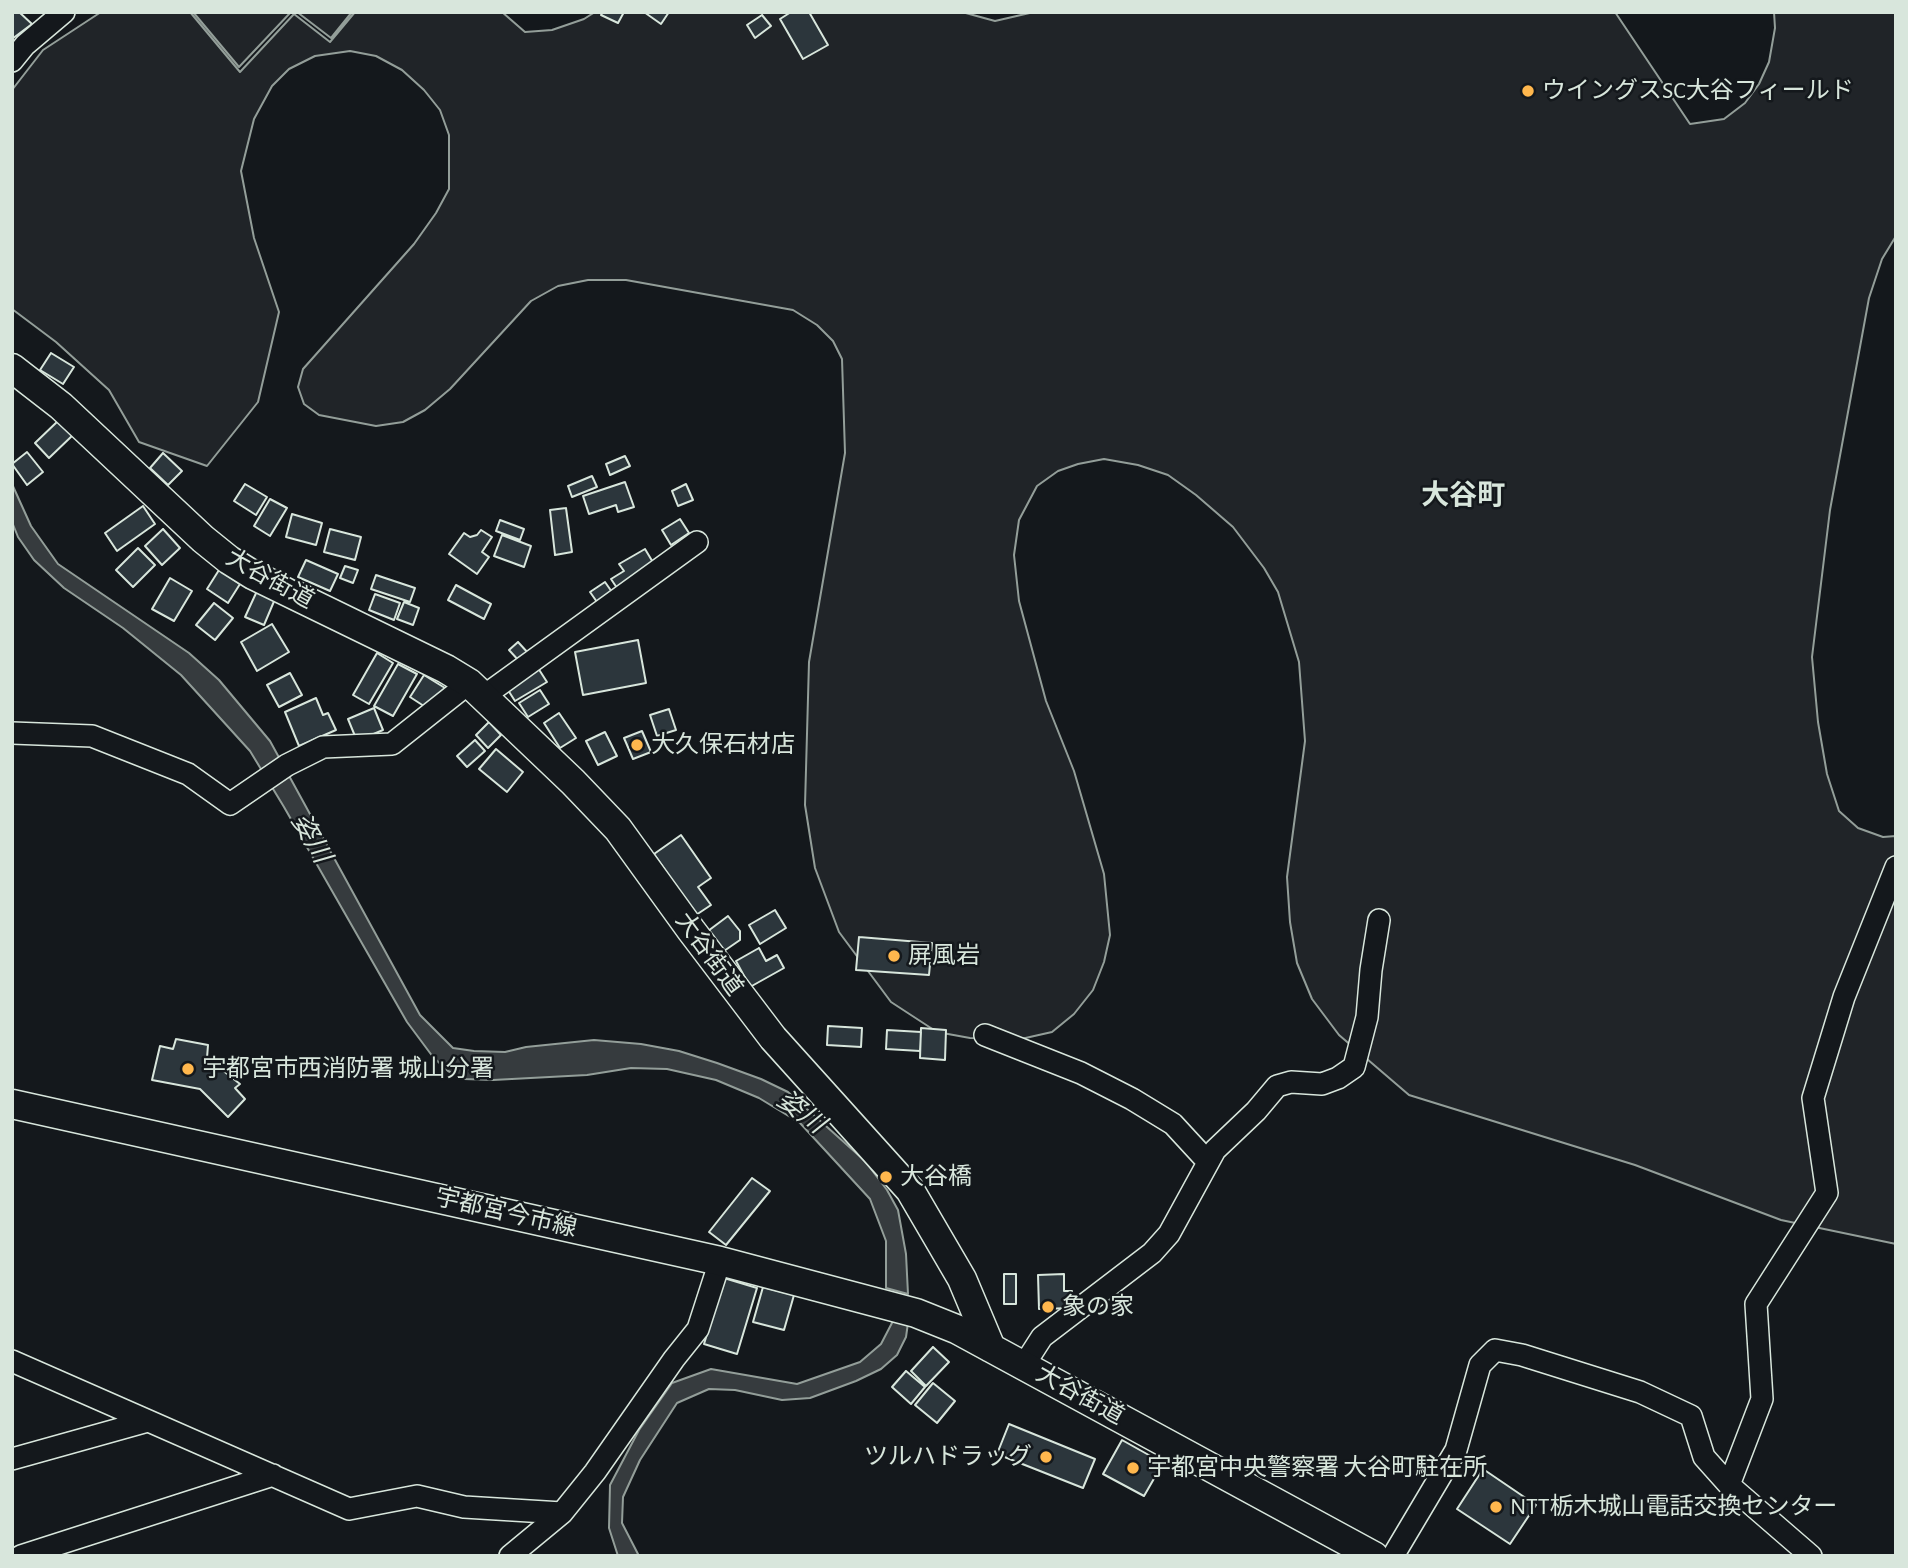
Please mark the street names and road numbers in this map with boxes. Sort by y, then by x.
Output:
street label: 大谷街道 [221,543,319,615]
street label: 大谷街道 [669,907,749,1001]
street label: 宇都宮今市線 [433,1183,579,1243]
street label: 大谷街道 [1031,1359,1129,1431]

